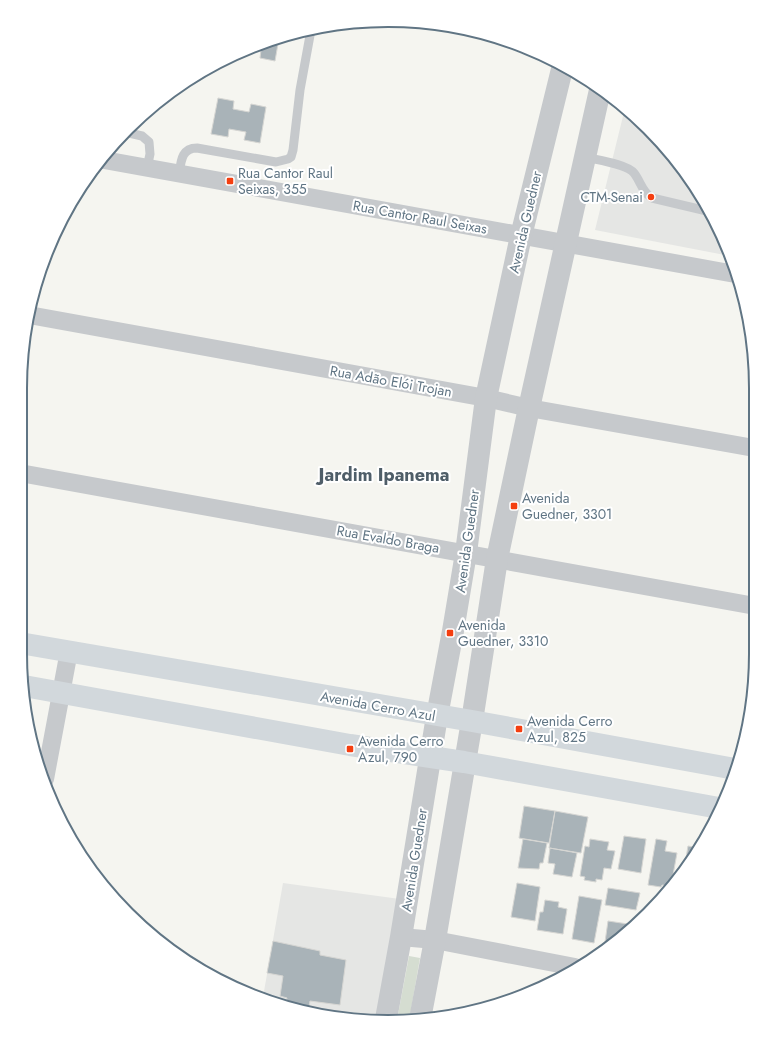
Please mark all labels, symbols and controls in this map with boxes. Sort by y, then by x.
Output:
place label: Rua Cantor Raul Seixas, 355 [238,163,333,199]
street label: Avenida Guedner [504,169,547,275]
marker: Rua Cantor Raul Seixas, 355 [225,176,235,186]
place label: CTM-Senai [580,187,643,207]
marker: CTM-Senai [646,192,656,202]
street label: Rua Cantor Raul Seixas [351,195,489,239]
street label: Rua Adão Elói Trojan [328,360,454,402]
district label: Jardim Ipanema [316,462,449,488]
street label: Avenida Guedner [450,488,484,594]
place label: Avenida Guedner, 3301 [522,488,612,524]
marker: Avenida Guedner, 3301 [509,501,519,511]
street label: Rua Evaldo Braga [335,520,441,558]
place label: Avenida Guedner, 3310 [458,615,548,651]
marker: Avenida Guedner, 3310 [445,628,455,638]
street label: Avenida Cerro Azul [319,686,437,726]
place label: Avenida Cerro Azul, 825 [527,711,613,747]
marker: Avenida Cerro Azul, 825 [514,724,524,734]
place label: Avenida Cerro Azul, 790 [358,731,444,767]
marker: Avenida Cerro Azul, 790 [345,744,355,754]
street label: Avenida Guedner [396,807,432,913]

